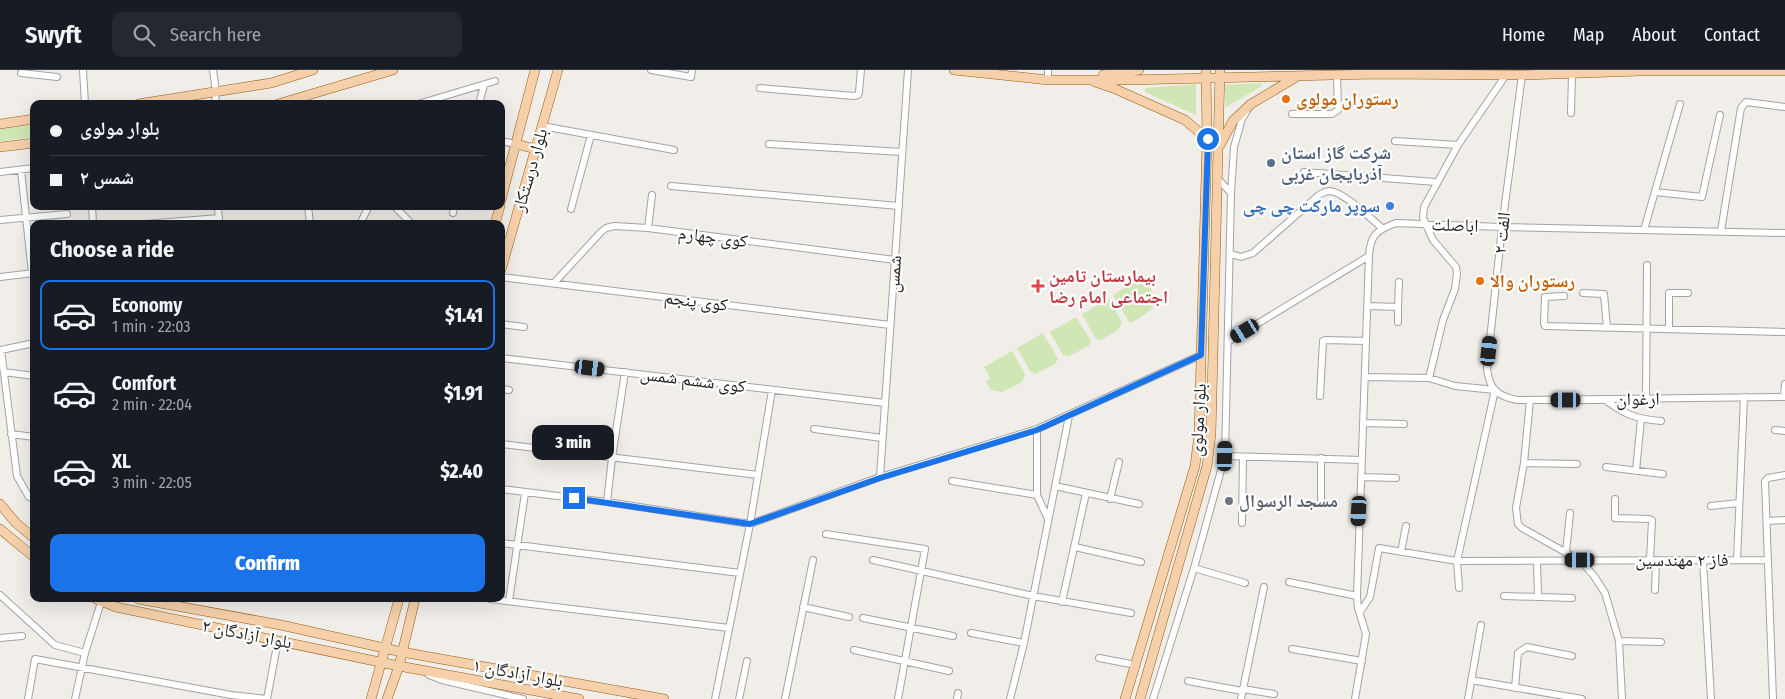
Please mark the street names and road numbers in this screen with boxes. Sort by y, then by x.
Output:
street label: بلوار درستکار [507,126,552,215]
street label: الفت ۲ [1489,211,1515,255]
street label: اباصلت [1431,213,1479,237]
street label: کوی چهارم [677,222,750,253]
street label: شمس [882,254,906,294]
street label: کوی پنجم [663,286,730,317]
street label: کوی ششم شمس [639,363,748,398]
street label: بلوار مولوی [1185,383,1211,457]
street label: ارغوان [1616,388,1660,410]
street label: فاز ۲ مهندسین [1635,549,1729,571]
street label: بلوار آزادگان ۲ [200,615,294,653]
street label: بلوار آزادگان ۱ [471,654,565,692]

